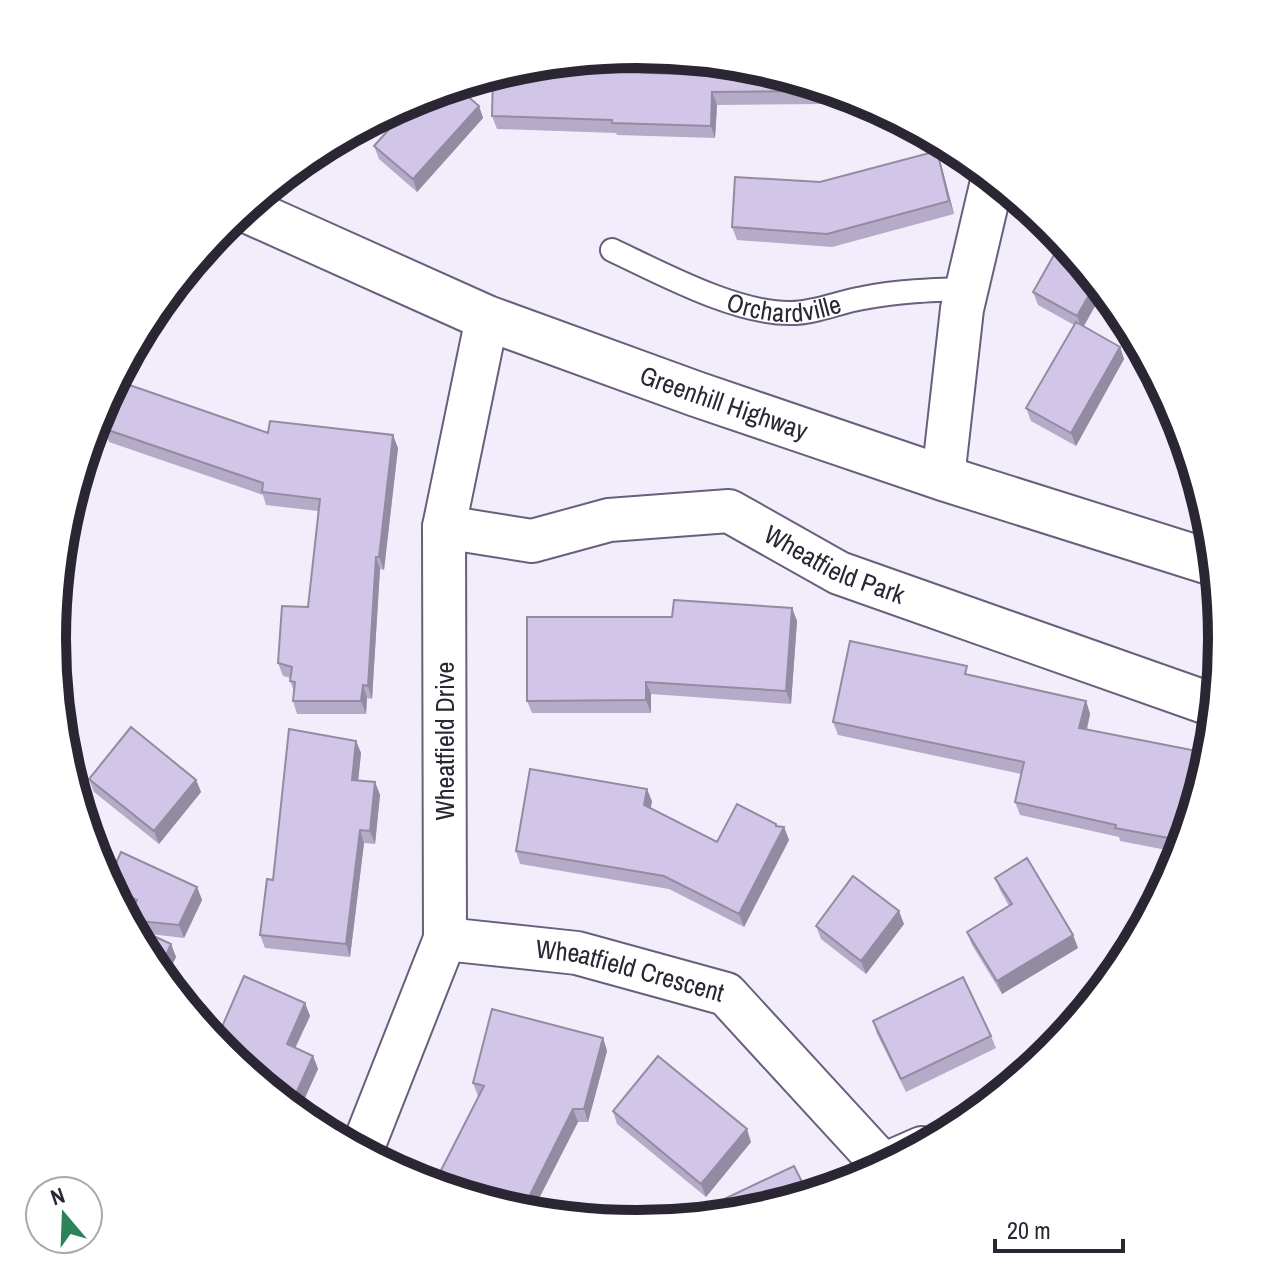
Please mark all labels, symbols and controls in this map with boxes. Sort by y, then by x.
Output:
street label: Orchardville [723,284,845,330]
street label: Greenhill Highway [635,357,813,448]
street label: Wheatfield Park [758,516,910,612]
street label: Wheatfield Drive [427,662,462,820]
street label: Wheatfield Crescent [534,931,728,1010]
north arrow [24,1175,104,1255]
text: N [46,1180,69,1212]
scale bar [995,1203,1123,1253]
text: 20 m [1007,1214,1051,1246]

